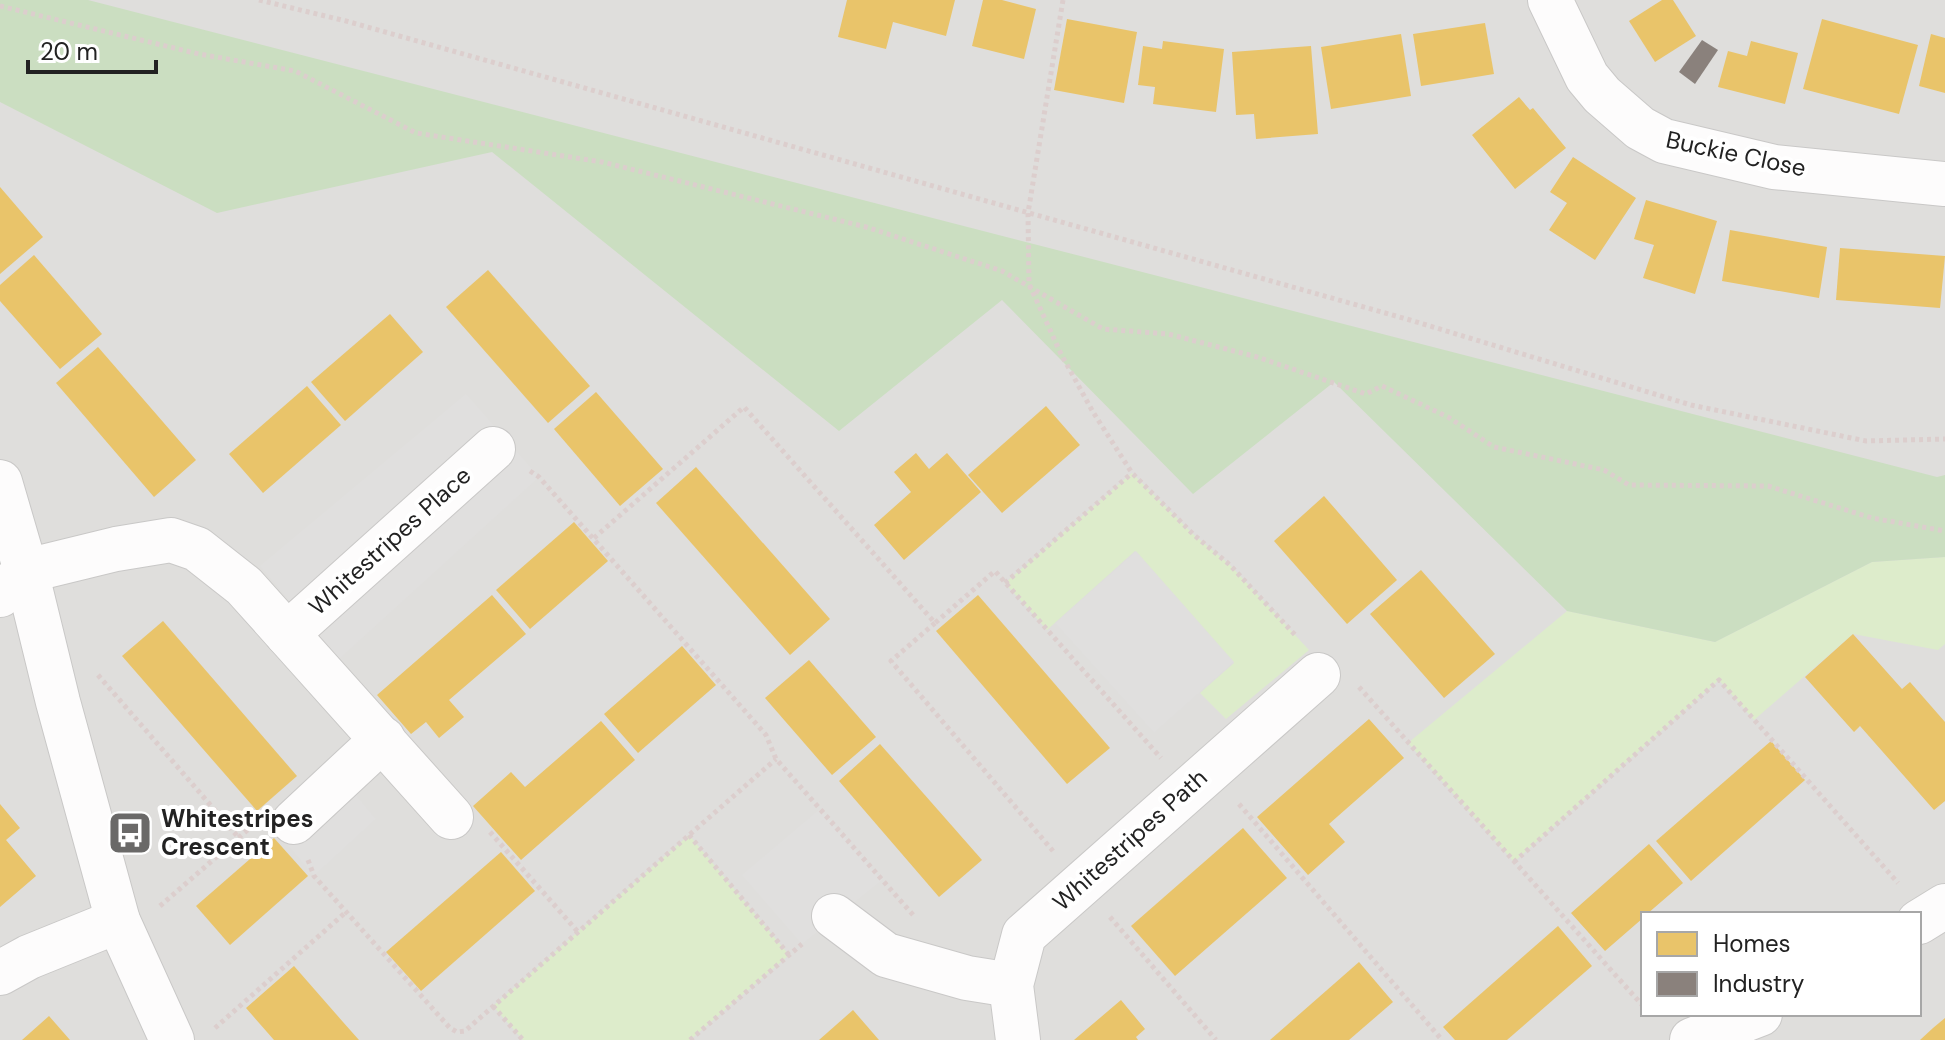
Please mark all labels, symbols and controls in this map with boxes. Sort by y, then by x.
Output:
scale bar [28,24,156,74]
text: 20 m [40,36,98,67]
street label: Buckie Close [1663,124,1809,183]
street label: Whitestripes Place [302,460,477,622]
street label: Whitestripes Path [1046,762,1213,917]
place label: Whitestripes Crescent [161,803,314,862]
bus stop icon: Whitestripes Crescent [106,809,154,857]
legend [1641,912,1921,1016]
text: Homes [1713,928,1791,959]
text: Industry [1713,968,1804,999]

